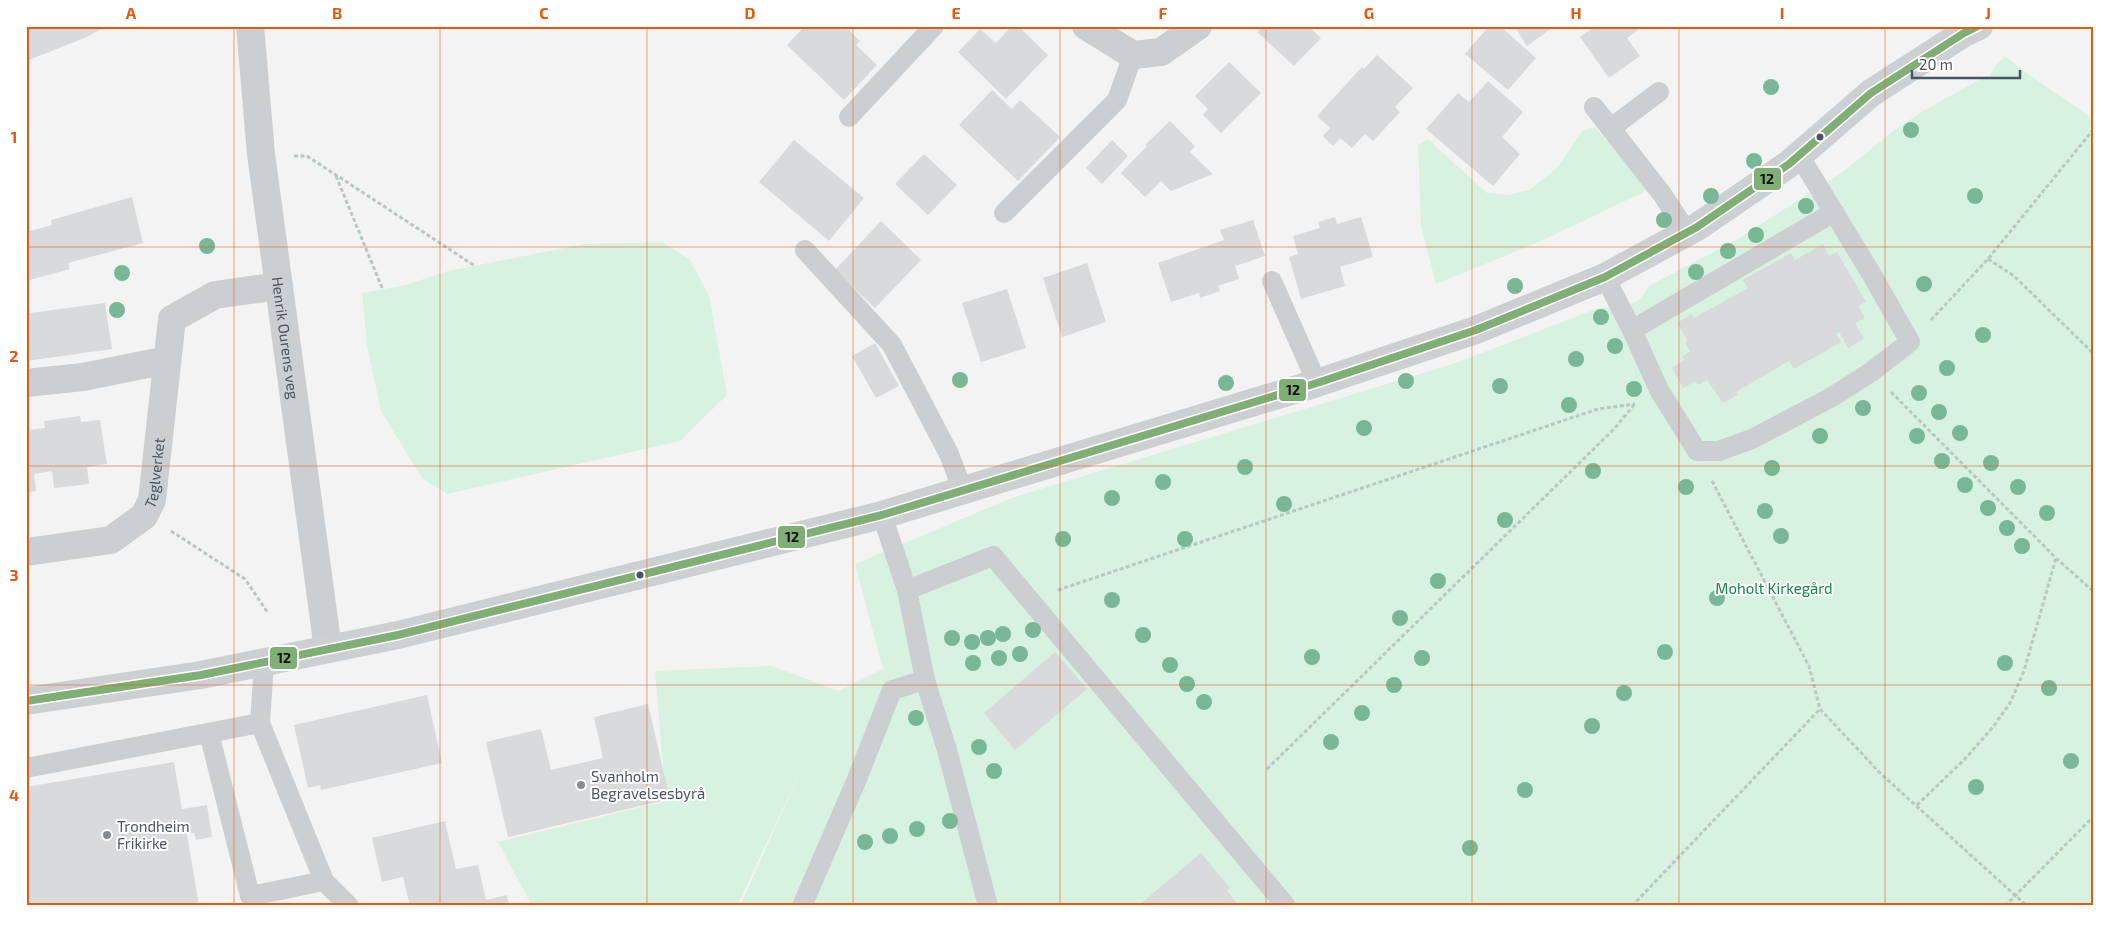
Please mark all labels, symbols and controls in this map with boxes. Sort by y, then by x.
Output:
text: A [126,3,137,22]
text: B [332,3,342,22]
text: C [539,3,549,22]
text: D [745,3,756,22]
text: E [951,3,961,22]
text: F [1159,3,1168,22]
text: G [1364,3,1374,22]
text: H [1570,3,1582,22]
text: I [1780,3,1784,22]
text: J [1985,3,1991,22]
scale bar [1912,48,2019,80]
text: 20 m [1919,55,1953,73]
text: 1 [11,127,17,146]
unlabelled marker [1815,132,1825,142]
line badge: 12 [1753,167,1782,191]
text: 12 [1760,170,1774,187]
street label: Henrik Ourens veg [269,275,303,401]
text: 2 [9,346,19,365]
line badge: 12 [1278,378,1307,402]
text: 12 [1286,381,1300,398]
street label: Teglverket [140,436,168,511]
line badge: 12 [777,525,806,549]
text: 12 [785,528,799,545]
text: 3 [9,565,19,584]
unlabelled marker [635,570,645,580]
park label: Moholt Kirkegård [1715,579,1833,597]
line badge: 12 [269,646,298,670]
text: 12 [277,649,291,666]
place label: Svanholm Begravelsesbyrå [591,767,705,802]
marker: Svanholm Begravelsesbyrå [575,779,587,791]
text: 4 [9,785,19,804]
place label: Trondheim Frikirke [117,817,190,852]
marker: Trondheim Frikirke [101,829,113,841]

